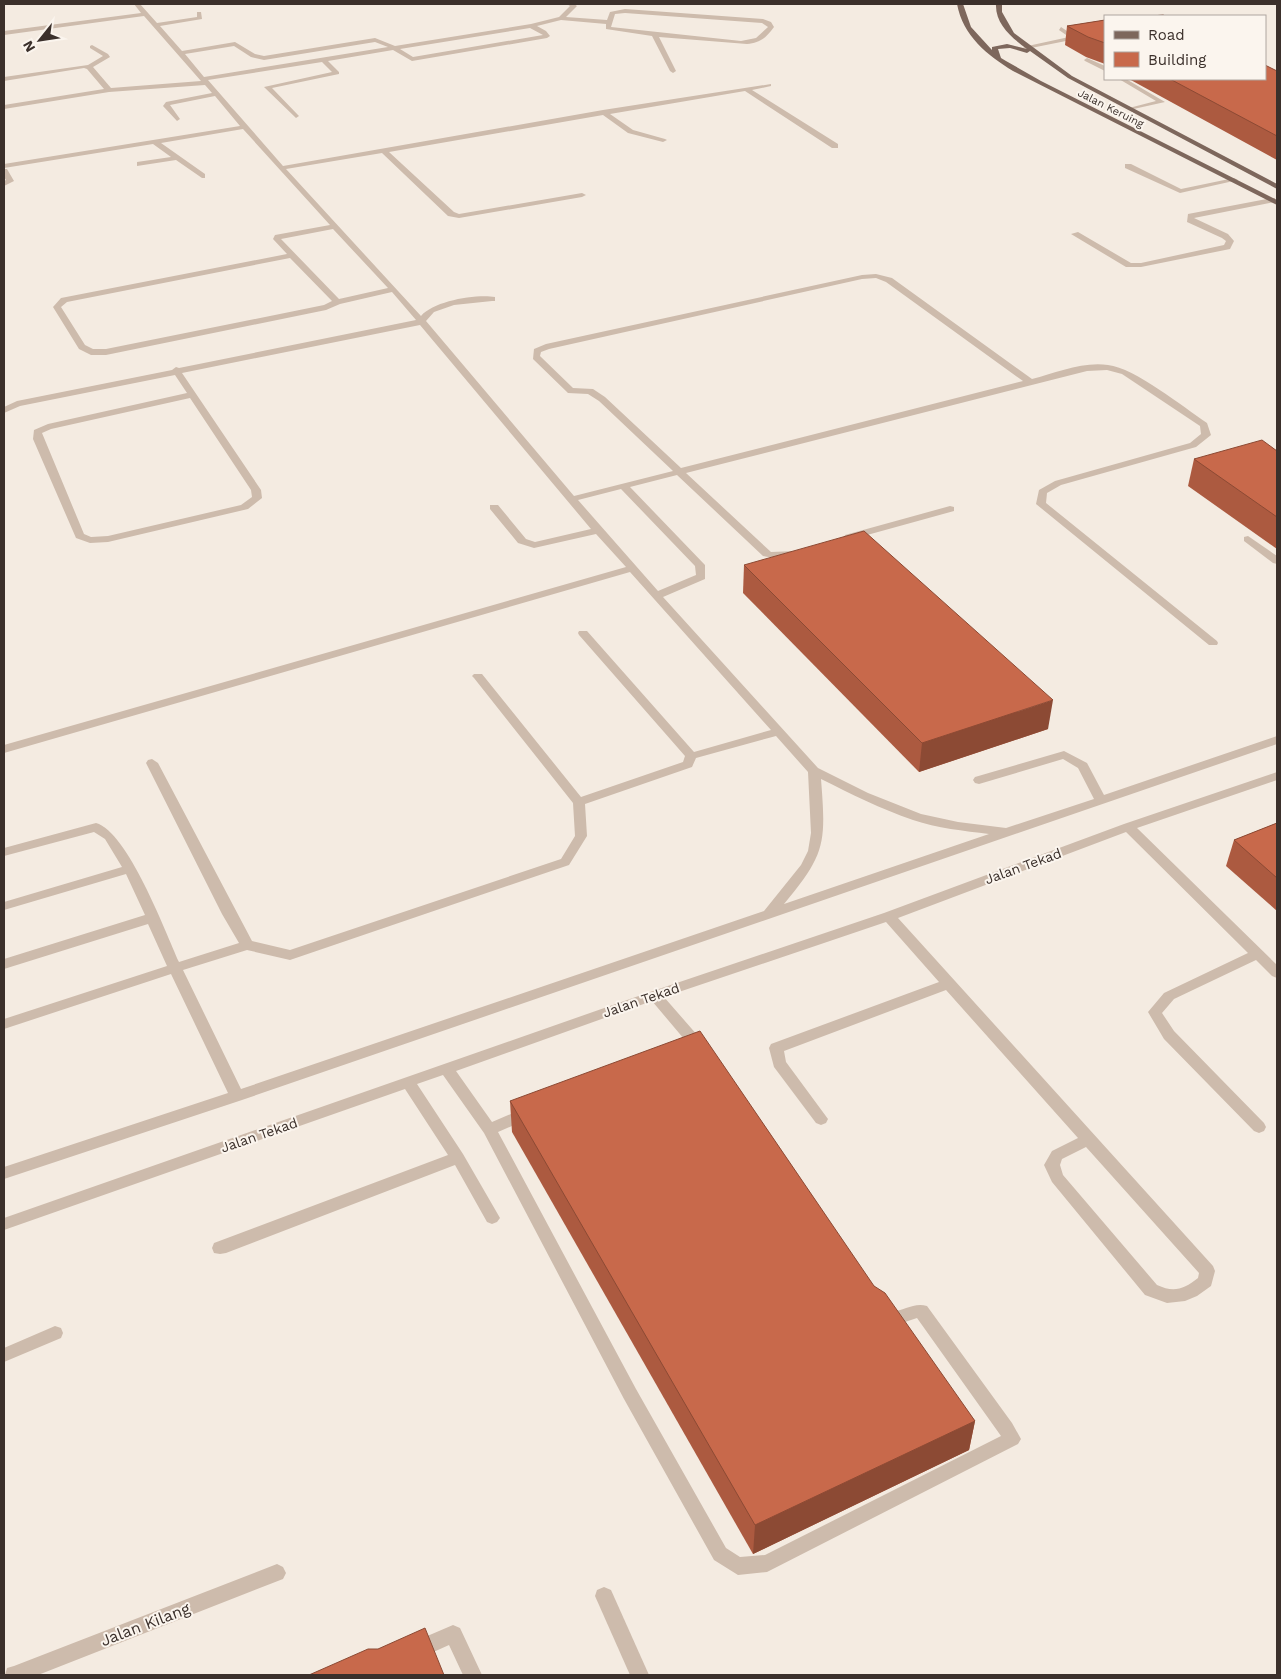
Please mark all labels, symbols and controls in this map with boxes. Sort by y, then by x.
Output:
north arrow [15,15,65,65]
legend [1104,15,1266,80]
text: Road [1148,26,1185,44]
text: N [19,38,38,55]
text: Building [1148,51,1206,69]
street label: Jalan Keruing [1076,86,1146,131]
street label: Jalan Tekad [982,845,1064,887]
street label: Jalan Tekad [600,979,682,1021]
street label: Jalan Tekad [218,1114,300,1156]
street label: Jalan Kilang [98,1599,193,1650]

